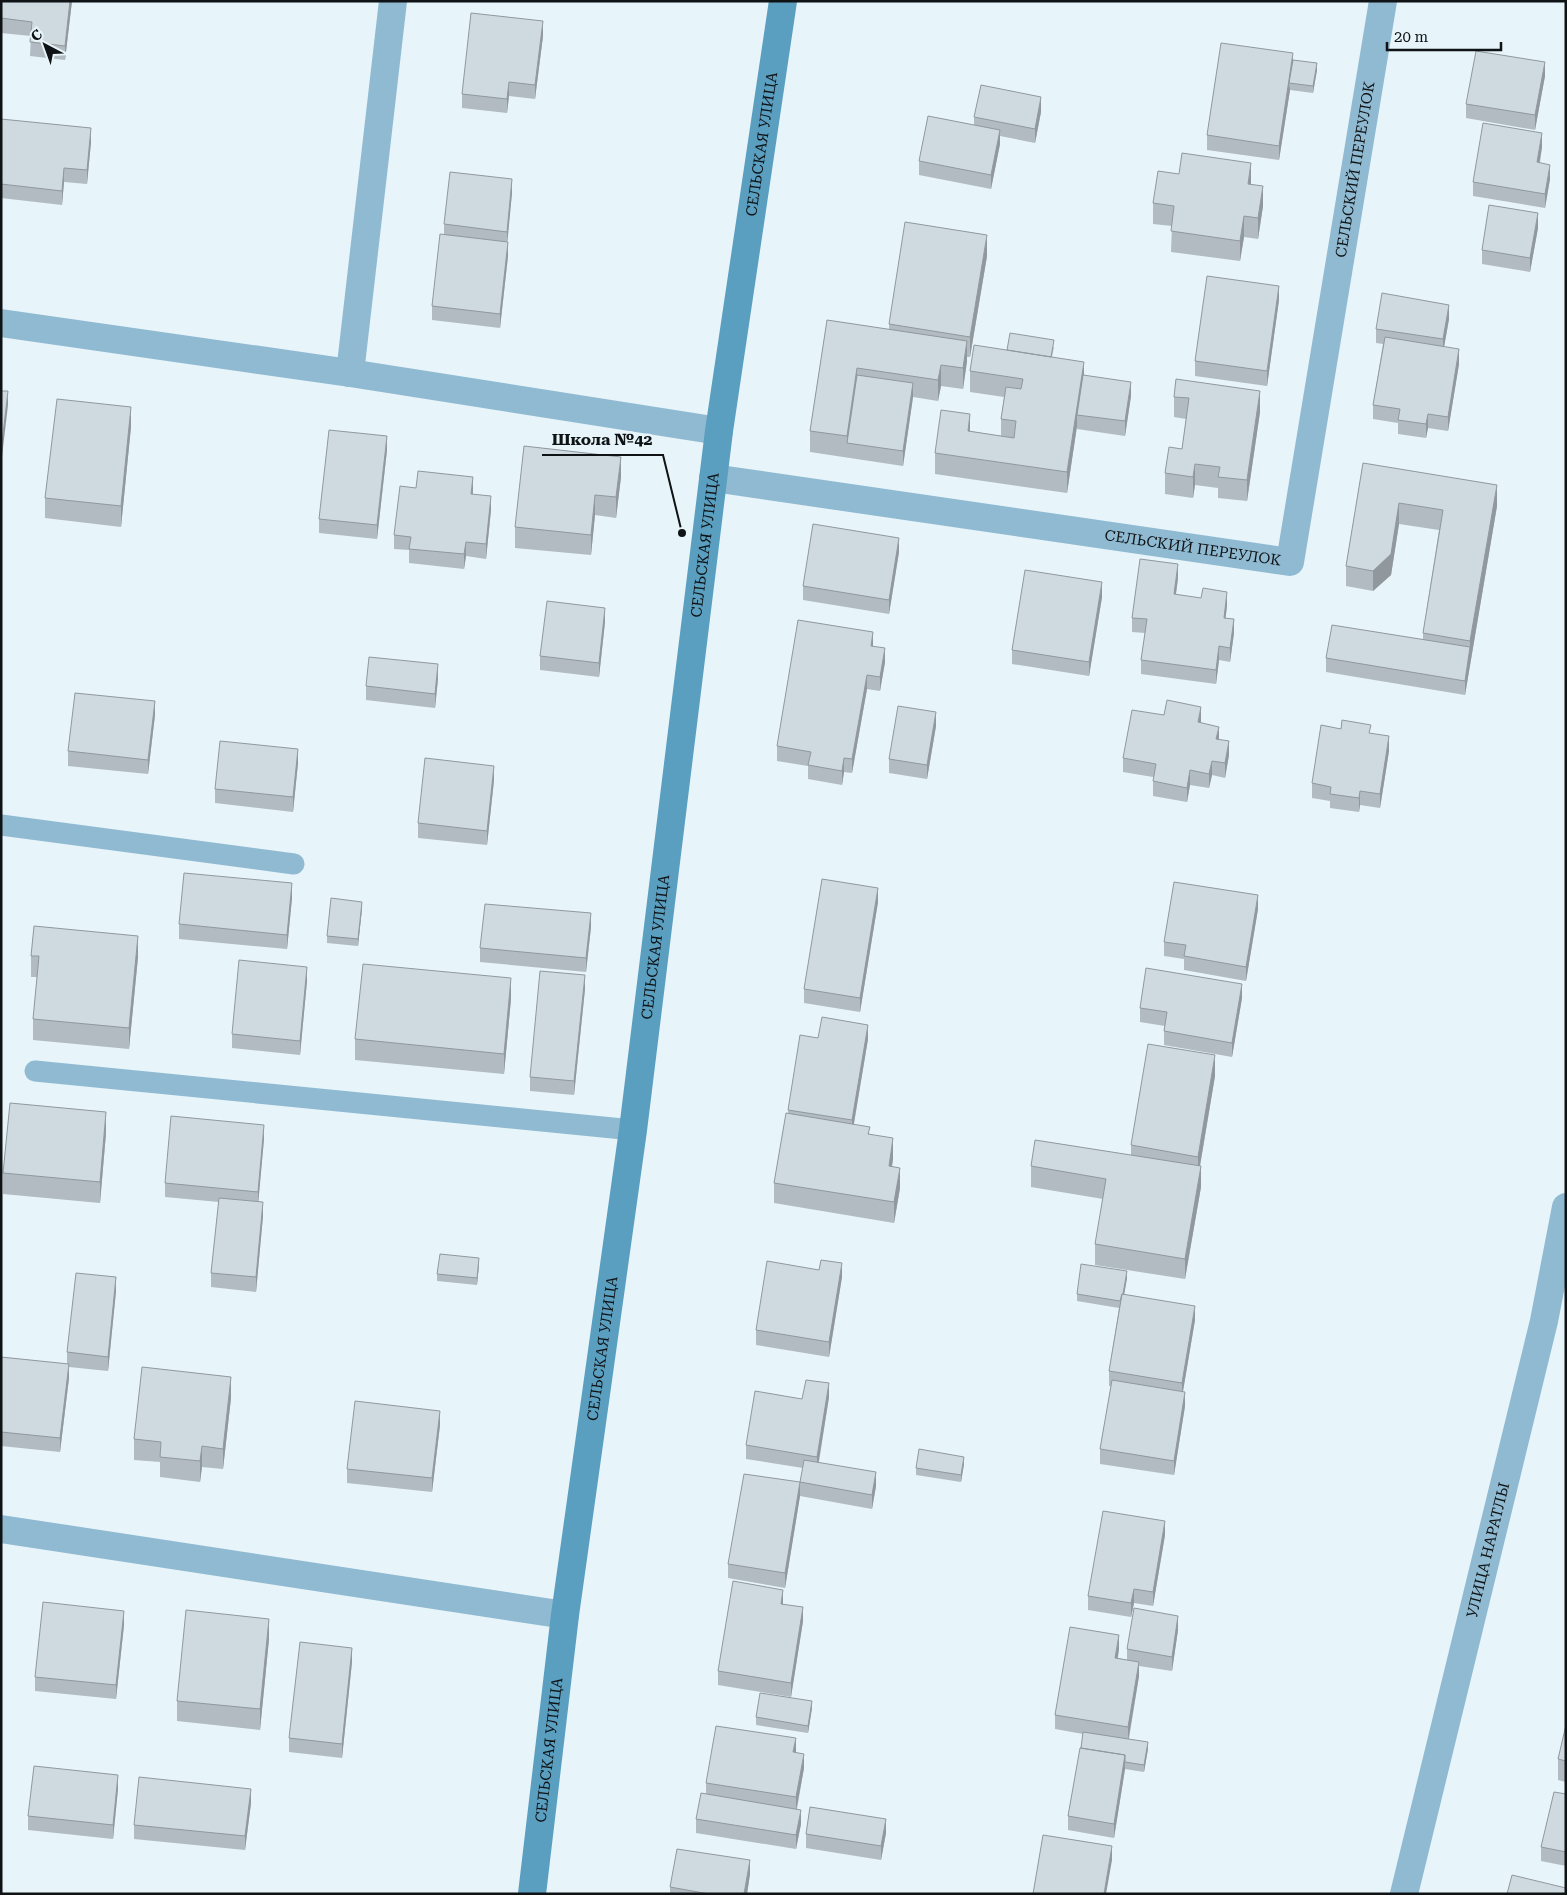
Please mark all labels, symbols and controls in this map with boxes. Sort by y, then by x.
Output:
north arrow [20,20,70,70]
scale bar [1387,20,1501,52]
text: С [28,26,46,44]
text: 20 m [1394,28,1429,46]
street label: СЕЛЬСКАЯ УЛИЦА [742,70,781,218]
street label: СЕЛЬСКИЙ ПЕРЕУЛОК [1332,80,1379,259]
callout: Школа №42 [542,424,663,455]
text: Школа №42 [552,430,652,449]
street label: СЕЛЬСКАЯ УЛИЦА [687,471,723,619]
street label: СЕЛЬСКИЙ ПЕРЕУЛОК [1103,526,1282,570]
street label: СЕЛЬСКАЯ УЛИЦА [638,873,673,1020]
street label: СЕЛЬСКАЯ УЛИЦА [583,1275,621,1422]
street label: УЛИЦА НАРАТЛЫ [1463,1481,1513,1620]
street label: СЕЛЬСКАЯ УЛИЦА [532,1676,567,1823]

